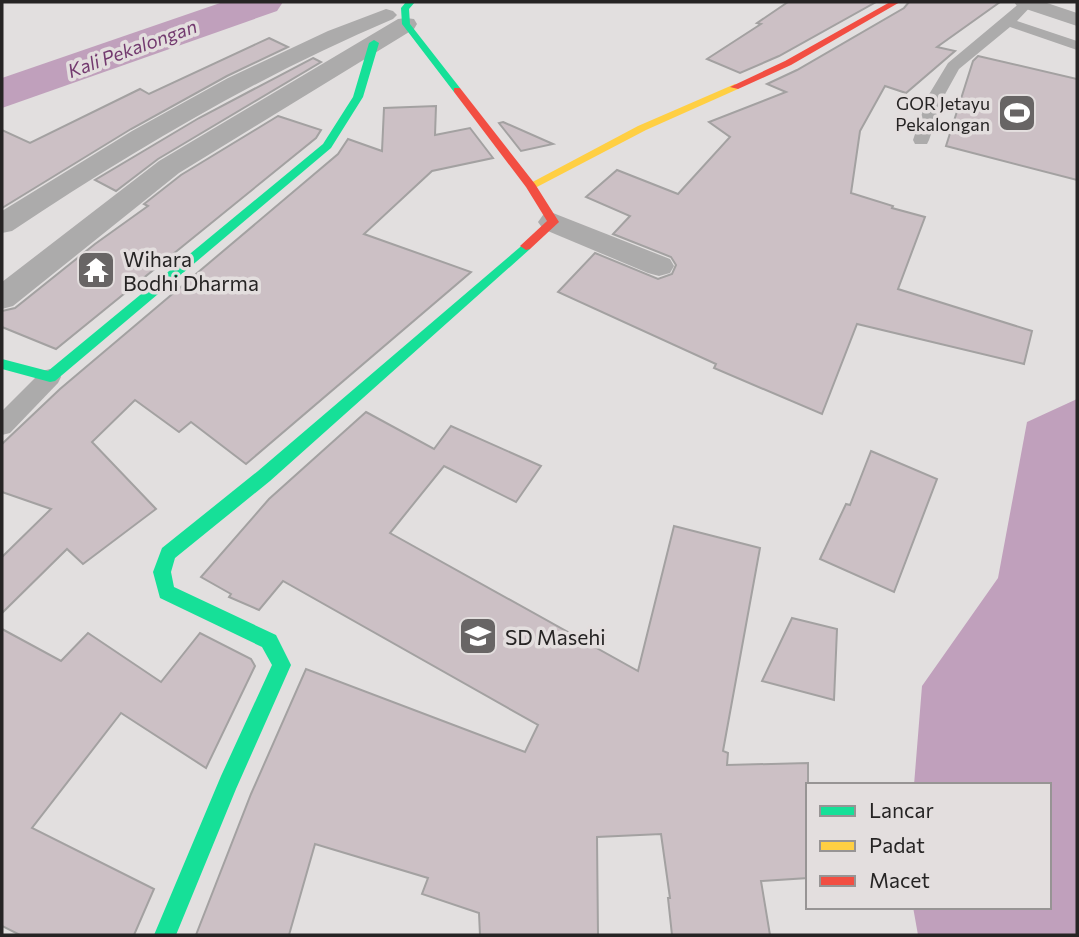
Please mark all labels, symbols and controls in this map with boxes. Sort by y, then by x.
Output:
water label: Kali Pekalongan [64,14,200,82]
place label: GOR Jetayu Pekalongan [895,92,990,135]
sports icon: GOR Jetayu Pekalongan [996,92,1038,134]
place label: Wihara Bodhi Dharma [123,246,259,295]
temple icon: Wihara Bodhi Dharma [75,249,117,291]
school or university icon: SD Masehi [457,615,499,657]
place label: SD Masehi [505,624,606,649]
legend [806,783,1051,909]
text: Lancar [869,797,934,822]
text: Padat [869,832,925,857]
text: Macet [869,867,930,892]

